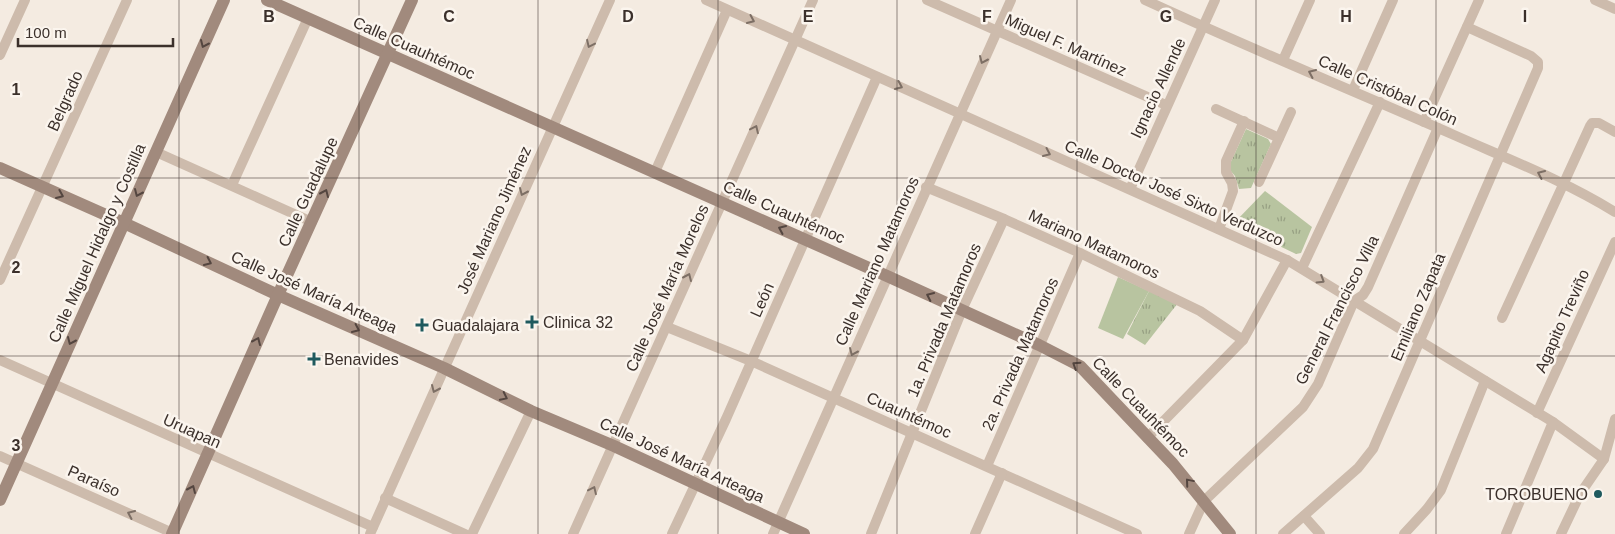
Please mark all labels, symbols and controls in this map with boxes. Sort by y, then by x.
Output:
text: B [263,8,275,25]
text: D [622,8,634,25]
text: E [803,8,814,25]
text: F [982,8,992,25]
text: G [1160,8,1172,25]
text: H [1340,8,1352,25]
text: I [1523,8,1527,25]
street label: Miguel F. Martínez [1003,11,1129,79]
street label: Calle Cuauhtémoc [350,12,478,84]
one-way arrow [746,14,755,25]
scale bar [18,15,172,47]
text: 100 m [25,24,67,41]
street label: Ignacio Allende [1127,35,1189,141]
one-way arrow [200,39,211,48]
one-way arrow [585,39,596,48]
street label: Calle Cristóbal Colón [1316,52,1460,128]
one-way arrow [979,55,990,64]
street label: Belgrado [44,68,86,134]
one-way arrow [1308,68,1317,79]
one-way arrow [894,80,903,91]
text: 1 [12,81,21,98]
one-way arrow [749,125,759,134]
street label: Calle Guadalupe [275,134,341,250]
street label: Calle Doctor José Sixto Verduzco [1062,137,1286,249]
street label: Calle Miguel Hidalgo y Costilla [45,141,149,345]
street label: José Mariano Jiménez [454,143,534,297]
one-way arrow [1042,146,1051,157]
one-way arrow [1537,170,1546,181]
street label: Calle Mariano Matamoros [832,174,922,348]
street label: Calle Cuauhtémoc [720,177,848,247]
one-way arrow [518,187,529,196]
one-way arrow [133,188,144,197]
one-way arrow [55,189,64,200]
one-way arrow [319,189,330,198]
street label: Calle José María Morelos [622,202,712,374]
street label: Mariano Matamoros [1026,206,1162,282]
one-way arrow [778,225,787,236]
street label: General Francisco Villa [1292,232,1382,387]
street label: 1a. Privada Matamoros [904,241,984,399]
street label: Calle José María Arteaga [228,248,400,336]
street label: Emiliano Zapata [1388,250,1448,364]
one-way arrow [203,256,212,266]
text: 2 [12,259,21,276]
street label: Agapito Treviño [1532,267,1592,375]
one-way arrow [682,273,693,282]
one-way arrow [1316,274,1325,284]
street label: 2a. Privada Matamoros [979,275,1061,433]
street label: León [747,280,777,320]
one-way arrow [926,291,935,302]
place label: Clinica 32 [543,314,613,331]
marker: Clinica 32 [525,315,539,329]
place label: Guadalajara [432,317,519,334]
marker: Guadalajara [416,319,428,331]
one-way arrow [351,323,360,333]
one-way arrow [67,336,78,345]
one-way arrow [251,337,262,346]
one-way arrow [848,347,859,356]
place label: Benavides [324,351,399,368]
marker: Benavides [308,353,320,365]
street label: Calle Cuauhtémoc [1089,354,1193,460]
one-way arrow [1073,362,1082,372]
one-way arrow [431,384,442,393]
street label: Cuauhtémoc [864,389,954,441]
one-way arrow [499,391,508,402]
street label: Uruapan [161,411,223,451]
street label: Calle José María Arteaga [597,414,767,506]
text: 3 [12,437,21,454]
street label: Paraíso [65,462,123,500]
one-way arrow [1185,479,1194,488]
one-way arrow [186,485,197,494]
one-way arrow [587,486,598,495]
place label: TOROBUENO [1485,486,1588,503]
marker: TOROBUENO [1592,488,1604,500]
one-way arrow [127,510,136,521]

